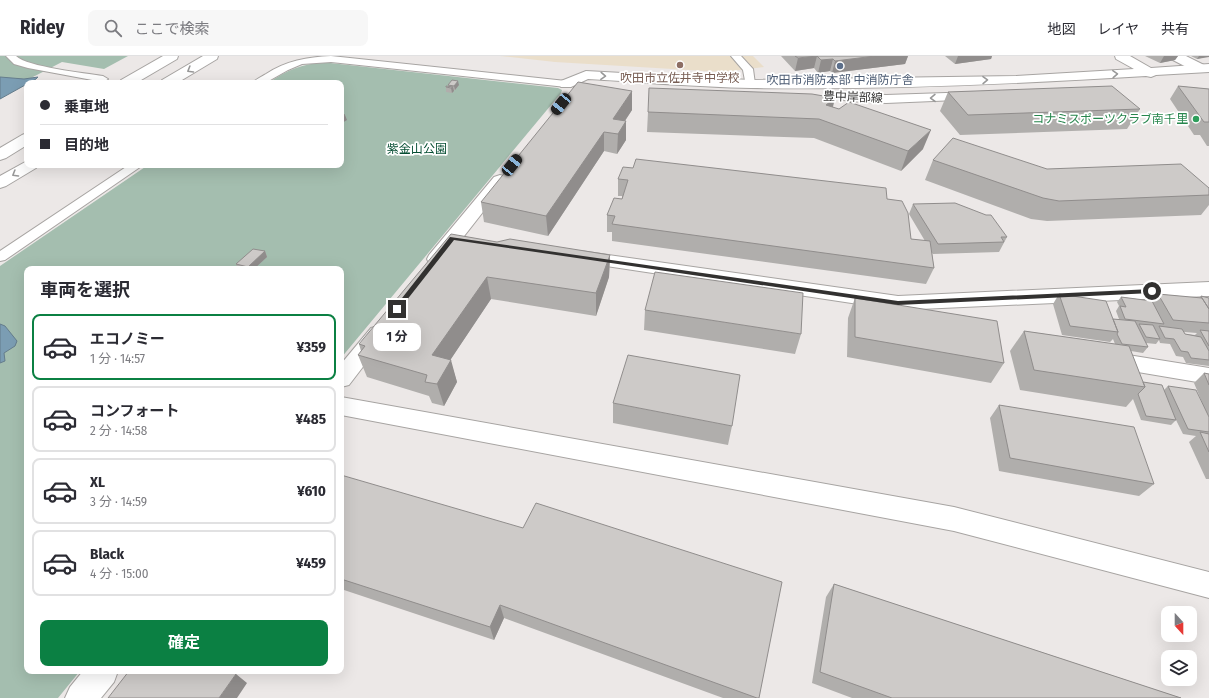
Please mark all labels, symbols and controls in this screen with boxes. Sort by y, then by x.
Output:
search box [88,10,368,46]
text: Ridey [20,16,64,39]
icon: search [102,17,124,39]
text: ここで検索 [134,20,210,38]
text: 地図 [1047,21,1075,38]
text: レイヤ [1097,21,1139,38]
text: 共有 [1161,21,1189,38]
marker: 吹田市立佐井寺中学校 [675,60,685,70]
marker: 吹田市消防本部 中消防庁舎 [835,61,845,71]
one-way arrow [187,65,194,72]
one-way arrow [1112,70,1118,79]
place label: 吹田市立佐井寺中学校 [620,71,740,85]
one-way arrow [600,72,606,80]
place label: 吹田市消防本部 中消防庁舎 [767,73,913,87]
one-way arrow [982,76,988,85]
street label: 豊中岸部線 [823,89,883,105]
car [549,91,573,117]
one-way arrow [930,93,936,102]
text: 乗車地 [64,98,109,116]
place label: コナミスポーツクラブ南千里 [1032,112,1188,126]
marker: コナミスポーツクラブ南千里 [1191,114,1201,124]
text: 目的地 [64,136,109,154]
park label: 紫金山公園 [387,142,447,156]
car [500,152,524,178]
one-way arrow [12,169,19,177]
text: 車両を選択 [40,279,130,301]
route start [1143,282,1161,300]
route end [388,300,406,318]
callout: 1 分 [373,323,421,351]
icon: car [42,329,78,365]
text: 1 分 [386,329,408,344]
text: エコノミー [90,330,165,348]
text: ¥359 [296,338,326,356]
text: 1 分 · 14:57 [90,351,145,366]
icon: car [42,401,78,437]
text: コンフォート [90,402,180,420]
text: ¥485 [296,410,326,428]
text: 2 分 · 14:58 [90,423,147,438]
icon: car [42,473,78,509]
text: XL [90,473,105,491]
text: ¥610 [297,482,326,500]
text: 3 分 · 14:59 [90,494,147,509]
icon: car [42,545,78,581]
text: Black [90,545,124,563]
text: ¥459 [296,554,326,572]
text: 4 分 · 15:00 [90,566,149,581]
north arrow [1161,606,1197,642]
map controls [1161,606,1197,686]
button: 確定 [40,620,328,666]
button: layers [1161,650,1197,686]

